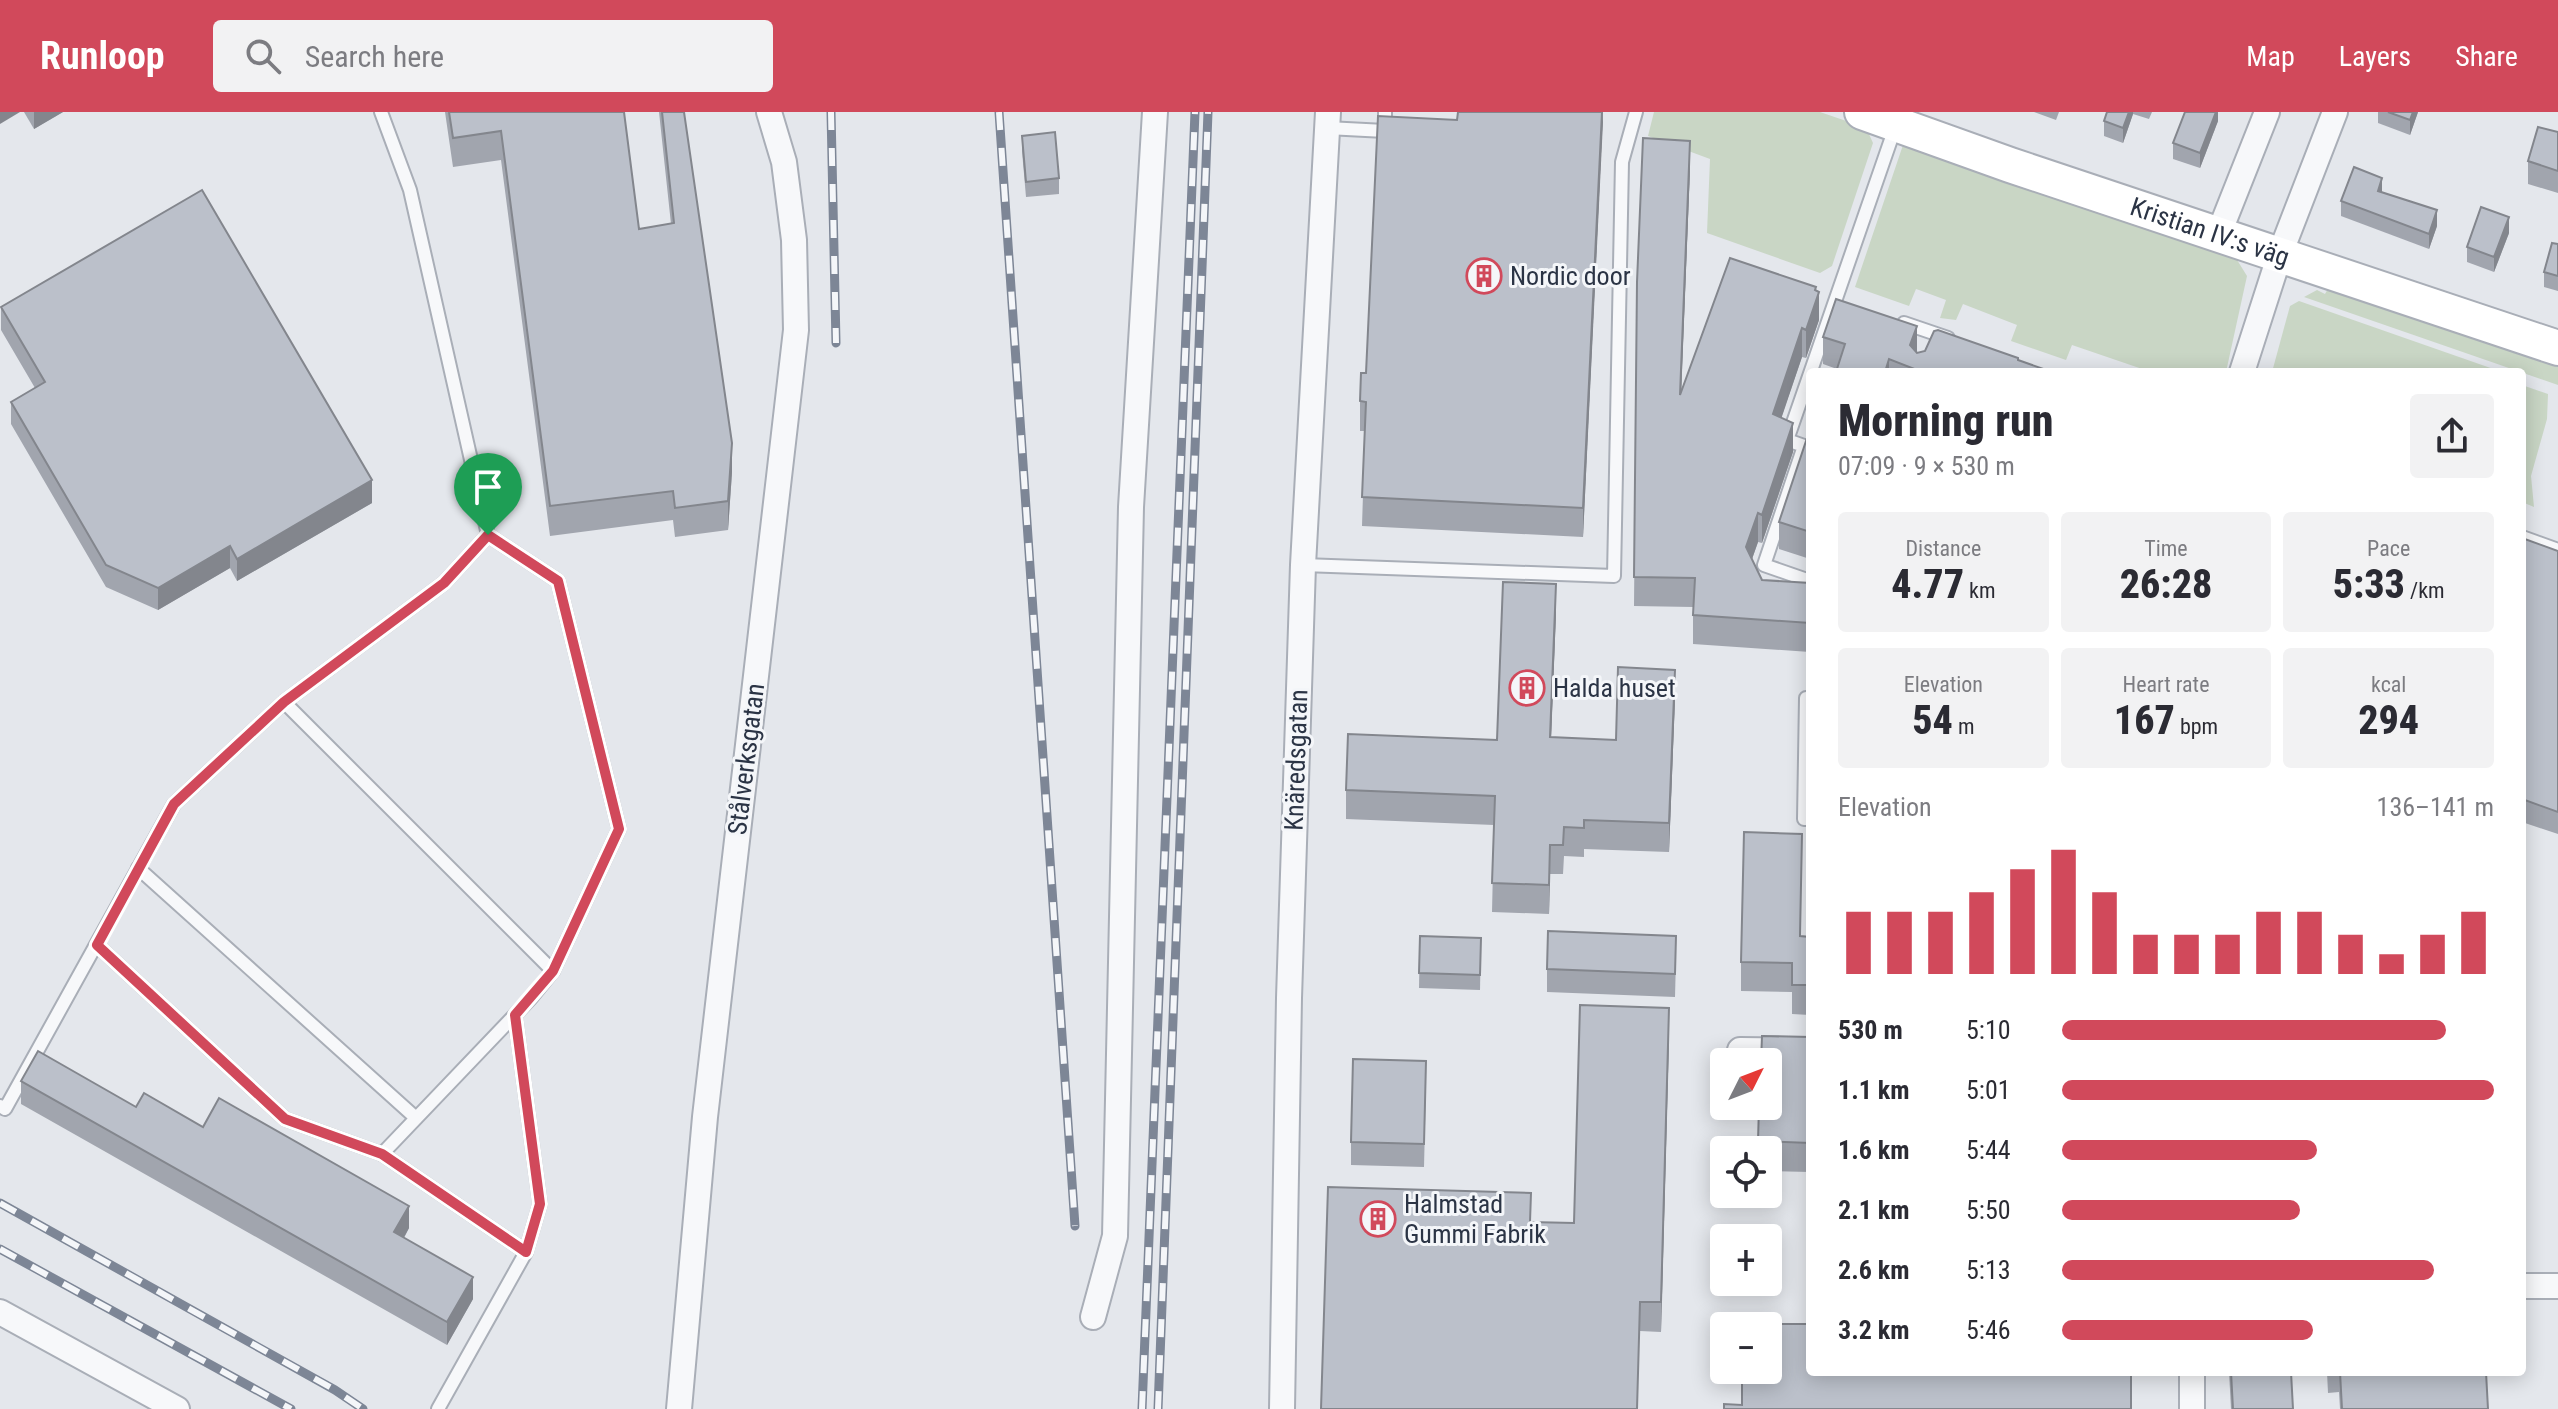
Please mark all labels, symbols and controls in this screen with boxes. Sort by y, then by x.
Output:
search box [213,20,773,92]
text: Runloop [40,34,165,78]
icon: search [241,34,285,78]
text: Search here [305,39,444,74]
text: Map [2246,40,2295,73]
text: Layers [2339,40,2411,73]
text: Share [2455,40,2518,73]
street label: Kristian IV:s väg [2127,191,2293,272]
building icon: Nordic door [1465,257,1503,295]
place label: Nordic door [1510,261,1631,291]
button: share [2410,394,2494,478]
text: Morning run [1838,395,2054,447]
text: 07:09 · 9 × 530 m [1838,451,2015,481]
pin [454,453,522,535]
icon: arrive [466,465,510,509]
text: Distance [1905,536,1981,561]
text: Time [2144,536,2188,561]
text: Pace [2367,536,2410,561]
text: 4.77 [1891,561,1964,608]
text: 26:28 [2120,561,2212,608]
text: 5:33 [2333,561,2405,608]
text: km [1964,578,1996,603]
text: /km [2405,578,2445,603]
building icon: Halda huset [1508,669,1546,707]
text: Elevation [1904,672,1983,697]
text: Heart rate [2123,672,2209,697]
text: kcal [2371,672,2406,697]
place label: Halda huset [1553,673,1676,703]
street label: Stålverksgatan [722,682,770,836]
street label: Knäredsgatan [1279,689,1313,831]
text: 54 [1912,697,1953,744]
text: 167 [2114,697,2175,744]
text: 294 [2358,697,2419,744]
text: m [1953,714,1974,739]
text: bpm [2175,714,2218,739]
text: Elevation [1838,792,1932,822]
text: 136–141 m [2377,792,2494,822]
text: 530 m [1838,1015,1903,1045]
text: 5:10 [1966,1015,2011,1045]
north arrow [1710,1048,1782,1120]
map controls [1710,1048,1782,1384]
text: 1.1 km [1838,1075,1910,1105]
text: 5:01 [1966,1075,2011,1105]
text: 1.6 km [1838,1135,1910,1165]
text: 5:44 [1966,1135,2011,1165]
button: locate [1710,1136,1782,1208]
place label: Halmstad Gummi Fabrik [1404,1189,1546,1249]
text: 2.1 km [1838,1195,1910,1225]
text: 5:50 [1966,1195,2011,1225]
building icon: Halmstad Gummi Fabrik [1359,1200,1397,1238]
button: + [1710,1224,1782,1296]
text: 2.6 km [1838,1255,1910,1285]
text: 5:13 [1966,1255,2011,1285]
button: − [1710,1312,1782,1384]
text: 3.2 km [1838,1315,1910,1345]
text: 5:46 [1966,1315,2011,1345]

